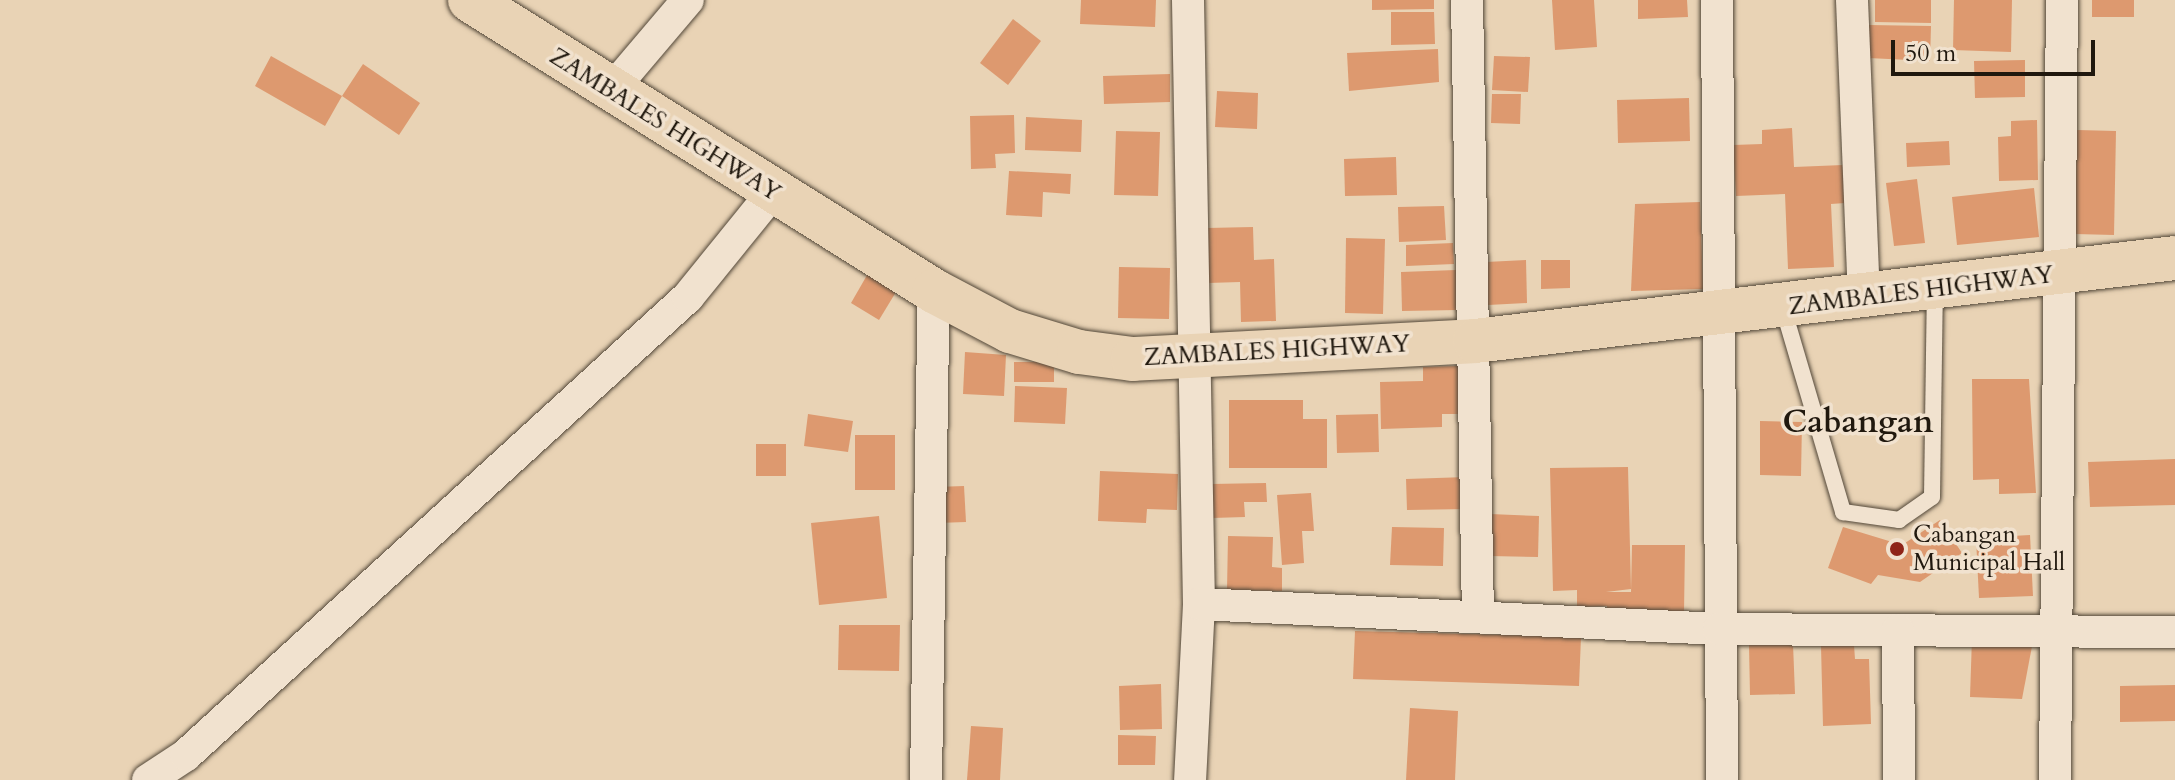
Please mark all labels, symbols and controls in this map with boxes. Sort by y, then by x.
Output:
scale bar [1895,24,2099,74]
text: 50 m [1905,37,1956,70]
street label: ZAMBALES HIGHWAY [544,42,786,208]
street label: ZAMBALES HIGHWAY [1787,260,2055,322]
street label: ZAMBALES HIGHWAY [1143,330,1411,372]
district label: Cabangan [1782,403,1934,441]
place label: Cabangan Municipal Hall [1913,521,2065,577]
marker: Cabangan Municipal Hall [1888,540,1906,558]

